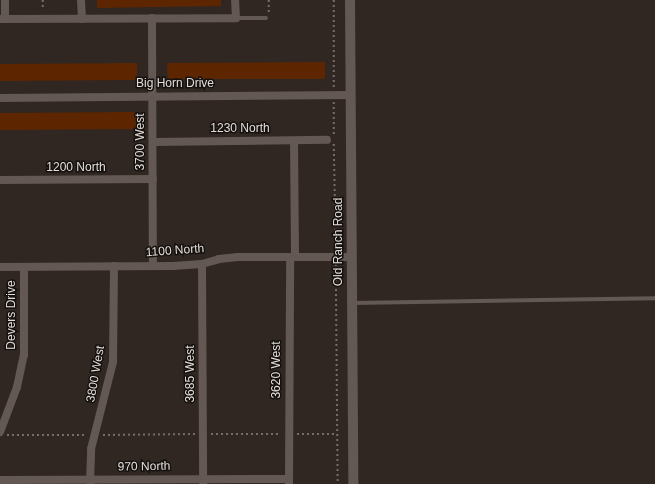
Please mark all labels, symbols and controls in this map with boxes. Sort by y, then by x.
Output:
street label: Big Horn Drive [136,77,214,91]
street label: 3700 West [134,113,148,171]
street label: 1230 North [210,122,270,136]
street label: 1200 North [46,161,106,175]
street label: Old Ranch Road [332,198,346,286]
street label: 1100 North [145,242,205,260]
street label: Devers Drive [5,280,19,350]
street label: 3620 West [270,341,284,399]
street label: 3800 West [84,345,108,403]
street label: 3685 West [184,345,198,403]
street label: 970 North [118,459,170,475]

